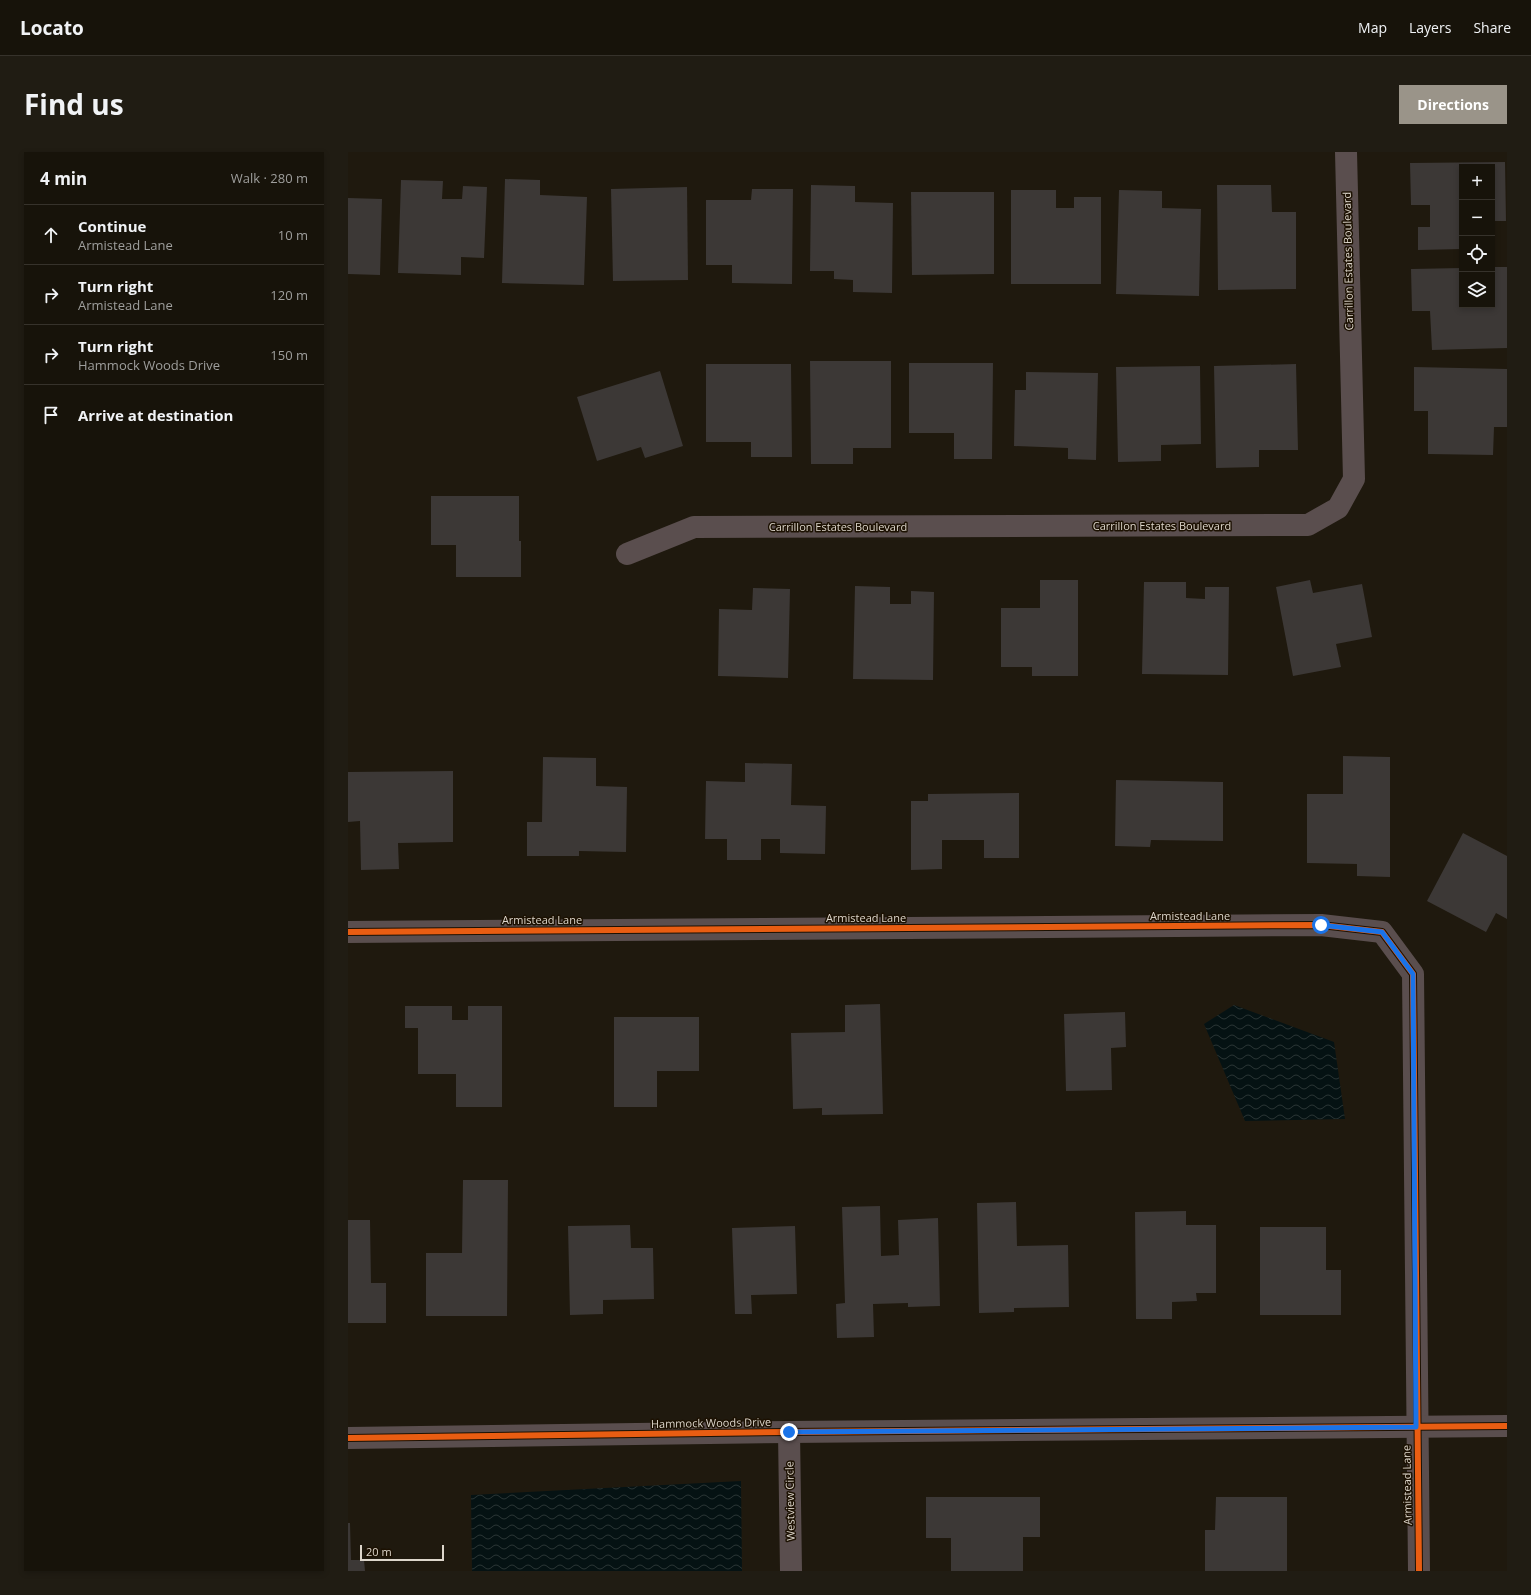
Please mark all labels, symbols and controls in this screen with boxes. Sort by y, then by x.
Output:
text: Locato [20,15,84,41]
text: Map [1358,18,1387,37]
text: Layers [1409,18,1451,37]
text: Share [1473,18,1511,37]
text: Find us [24,85,124,123]
button: Directions [1399,85,1507,124]
map controls [1459,164,1495,308]
button: + [1459,164,1495,200]
text: 4 min [40,167,87,190]
text: Walk · 280 m [231,169,308,187]
street label: Carrillon Estates Boulevard [1339,192,1356,330]
button: − [1459,200,1495,236]
text: Continue [78,216,146,236]
icon: ahead [40,224,62,246]
text: 10 m [278,226,308,244]
text: Armistead Lane [78,236,173,254]
button: locate [1459,236,1495,272]
button: layers [1459,272,1495,308]
text: Turn right [78,276,153,296]
icon: right [40,284,62,306]
text: 120 m [270,286,308,304]
text: Armistead Lane [78,296,173,314]
text: Turn right [78,336,153,356]
icon: right [40,344,62,366]
text: 150 m [270,346,308,364]
text: Hammock Woods Drive [78,356,220,374]
icon: arrive [40,404,62,426]
text: Arrive at destination [78,405,233,425]
street label: Carrillon Estates Boulevard [1093,518,1231,533]
street label: Carrillon Estates Boulevard [769,519,907,534]
street label: Armistead Lane [1150,908,1230,923]
street label: Armistead Lane [826,910,906,925]
street label: Armistead Lane [502,912,582,927]
route start [1312,916,1330,934]
street label: Hammock Woods Drive [651,1414,771,1431]
route end [780,1423,798,1441]
street label: Armistead Lane [1398,1445,1415,1525]
street label: Westview Circle [781,1461,798,1541]
scale bar [360,1543,444,1562]
text: 20 m [366,1544,392,1559]

